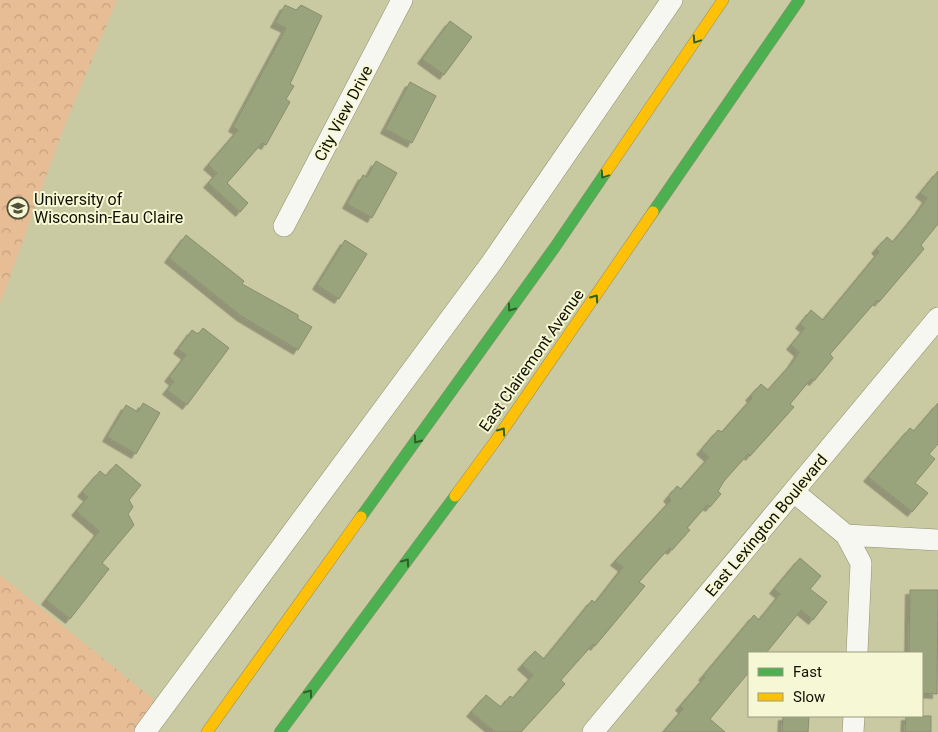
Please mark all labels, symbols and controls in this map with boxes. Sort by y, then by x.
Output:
one-way arrow [693,35,702,44]
street label: City View Drive [310,62,377,164]
one-way arrow [601,169,610,178]
place label: University of Wisconsin-Eau Claire [34,190,183,227]
school or university icon: University of Wisconsin-Eau Claire [6,196,30,220]
street label: East Clairemont Avenue [475,285,588,435]
one-way arrow [589,294,598,303]
one-way arrow [509,302,517,311]
one-way arrow [496,427,505,437]
one-way arrow [414,434,423,444]
street label: East Lexington Boulevard [701,450,831,600]
one-way arrow [400,558,409,568]
legend [748,652,923,717]
text: Fast [793,663,822,681]
text: Slow [793,688,825,706]
one-way arrow [303,689,312,699]

